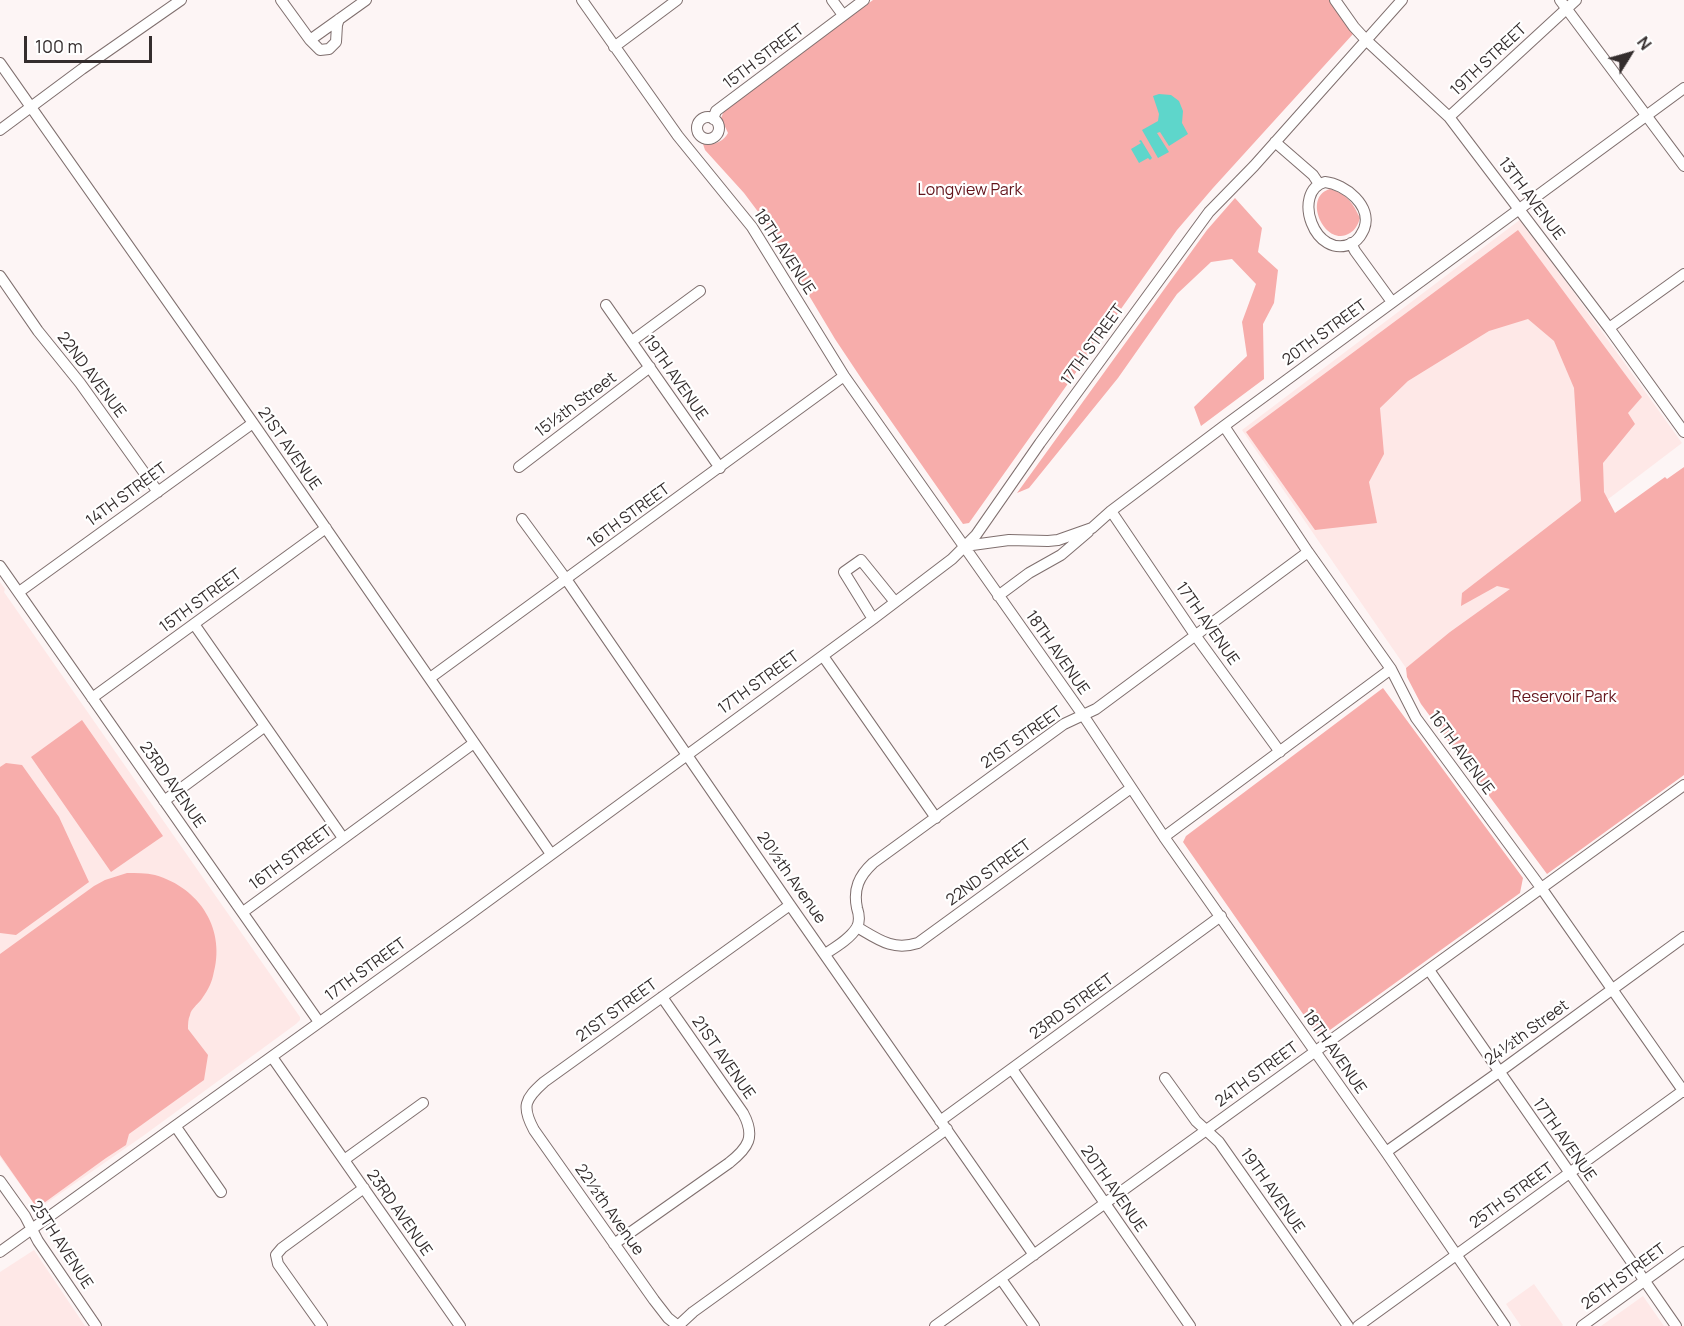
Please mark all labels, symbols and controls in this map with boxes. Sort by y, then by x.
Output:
street label: 15TH STREET [720,20,808,94]
street label: 19TH STREET [1447,20,1531,100]
scale bar [27,24,154,62]
north arrow [1600,24,1660,84]
text: N [1632,32,1657,54]
text: 100 m [35,34,83,58]
street label: 13TH AVENUE [1494,154,1568,244]
park label: Longview Park [918,181,1022,201]
street label: 18TH AVENUE [749,206,819,298]
street label: 20TH STREET [1279,296,1371,370]
street label: 17TH STREET [1057,301,1129,389]
street label: 22ND AVENUE [53,328,129,422]
street label: 19TH AVENUE [639,332,711,424]
street label: 15½th Street [532,368,620,442]
street label: 21ST AVENUE [253,404,325,494]
street label: 14TH STREET [83,459,171,531]
street label: 16TH STREET [584,480,674,552]
street label: 15TH STREET [156,565,246,637]
street label: 17TH AVENUE [1171,579,1243,669]
street label: 18TH AVENUE [1021,607,1093,699]
street label: 17TH STREET [715,647,803,719]
park label: Reservoir Park [1512,688,1616,708]
street label: 21ST STREET [977,703,1067,773]
street label: 16TH AVENUE [1424,707,1498,799]
street label: 23RD AVENUE [135,738,209,832]
street label: 16TH STREET [246,822,336,894]
street label: 20½th Avenue [752,828,830,928]
street label: 22ND STREET [943,836,1035,910]
street label: 17TH STREET [322,934,410,1006]
street label: 23RD STREET [1026,970,1118,1044]
street label: 21ST STREET [573,975,661,1047]
street label: 24½th Street [1481,996,1573,1070]
street label: 18TH AVENUE [1298,1006,1370,1098]
street label: 21ST AVENUE [687,1013,759,1103]
street label: 24TH STREET [1212,1038,1302,1112]
street label: 17TH AVENUE [1528,1095,1600,1185]
street label: 20TH AVENUE [1076,1142,1150,1236]
street label: 19TH AVENUE [1236,1145,1308,1237]
street label: 25TH STREET [1466,1159,1558,1233]
street label: 22½th Avenue [570,1161,648,1259]
street label: 23RD AVENUE [362,1166,436,1260]
street label: 25TH AVENUE [25,1197,97,1293]
street label: 26TH STREET [1578,1240,1670,1314]

